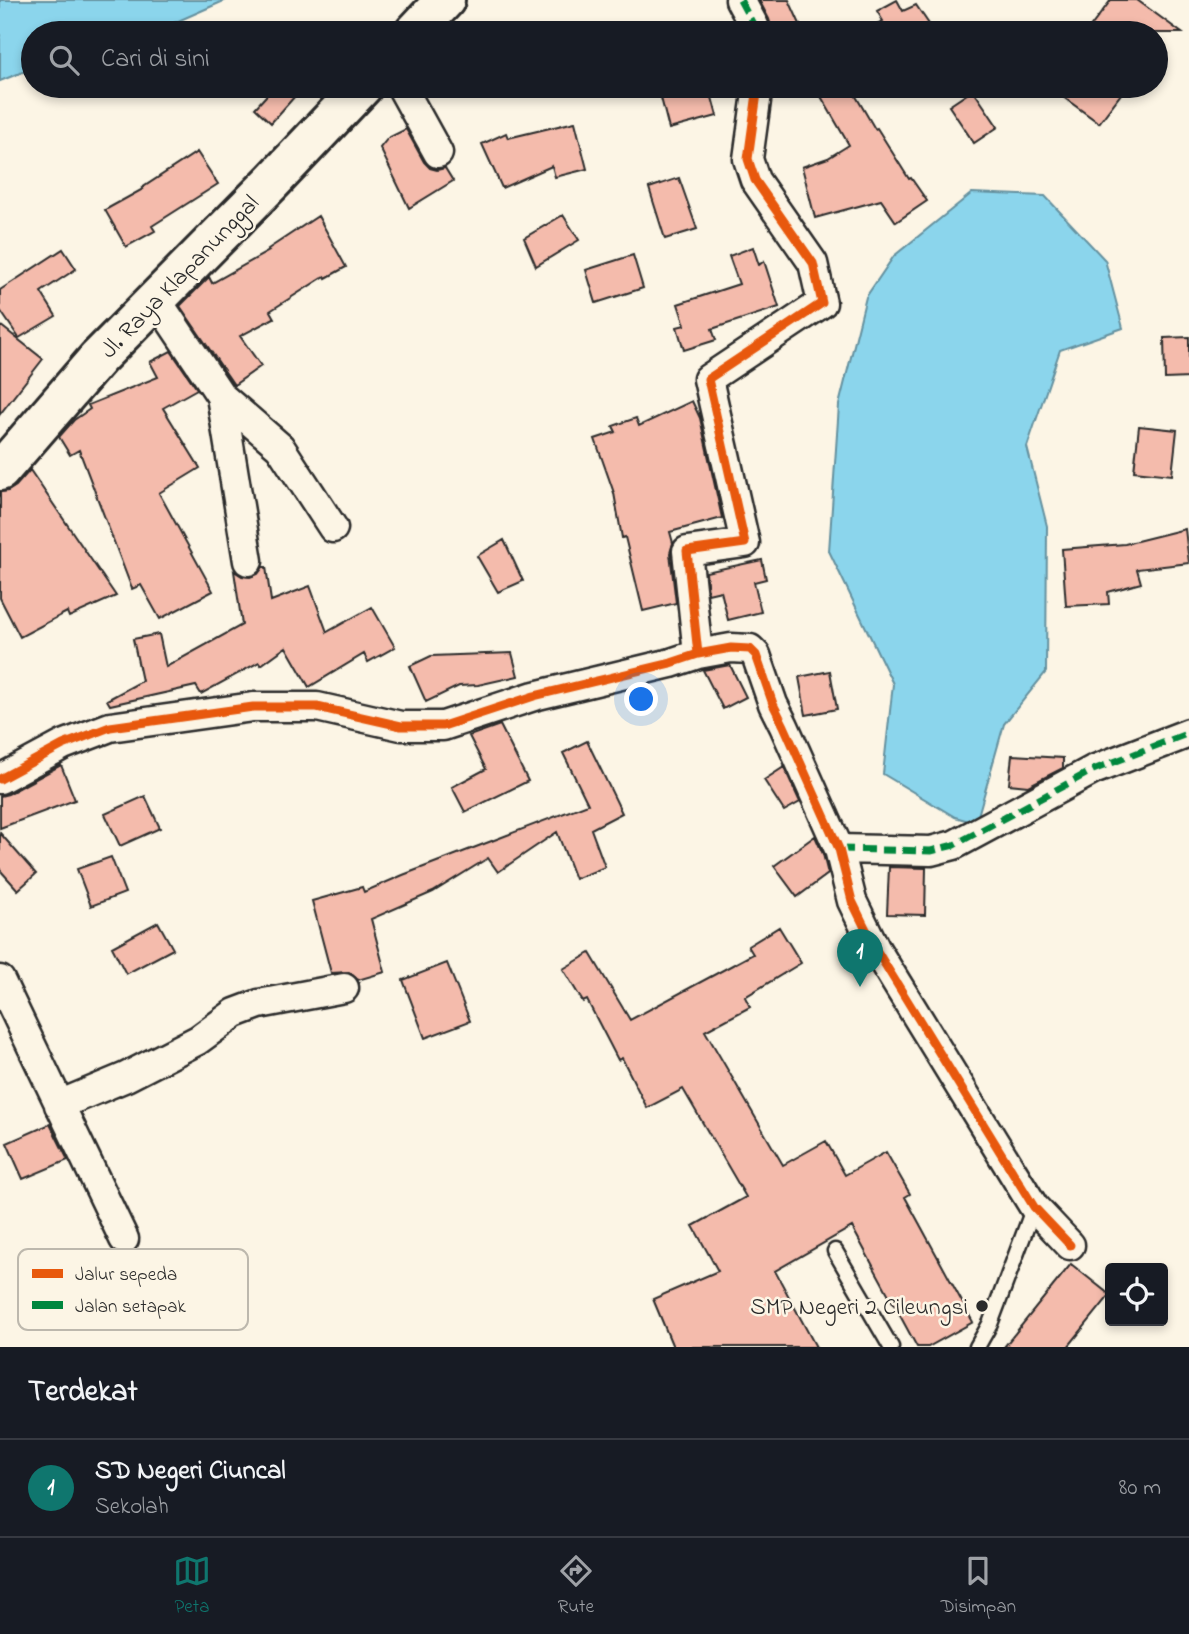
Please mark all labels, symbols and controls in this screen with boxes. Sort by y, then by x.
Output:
search box [21,21,1168,98]
icon: search [45,41,83,79]
text: Cari di sini [101,41,210,79]
street label: Jl. Raya Klapanunggal [93,188,269,368]
your location [624,682,658,716]
pin: 1 [837,929,883,987]
legend [18,1249,248,1330]
text: Jalur sepeda [75,1262,177,1289]
map controls [1105,1263,1168,1326]
button: locate [1105,1263,1168,1326]
place label: SMP Negeri 2 Cileungsi [750,1291,968,1326]
text: Jalan setapak [75,1294,187,1321]
marker: SMP Negeri 2 Cileungsi [974,1298,990,1314]
text: Terdekat [28,1371,138,1415]
text: SD Negeri Ciuncal [95,1453,286,1491]
text: 1 [47,1472,55,1505]
text: 80 m [1119,1472,1161,1505]
text: Sekolah [95,1491,169,1524]
tab: Peta [173,1552,211,1621]
tab: Rute [557,1552,595,1621]
tab: Disimpan [941,1552,1016,1621]

